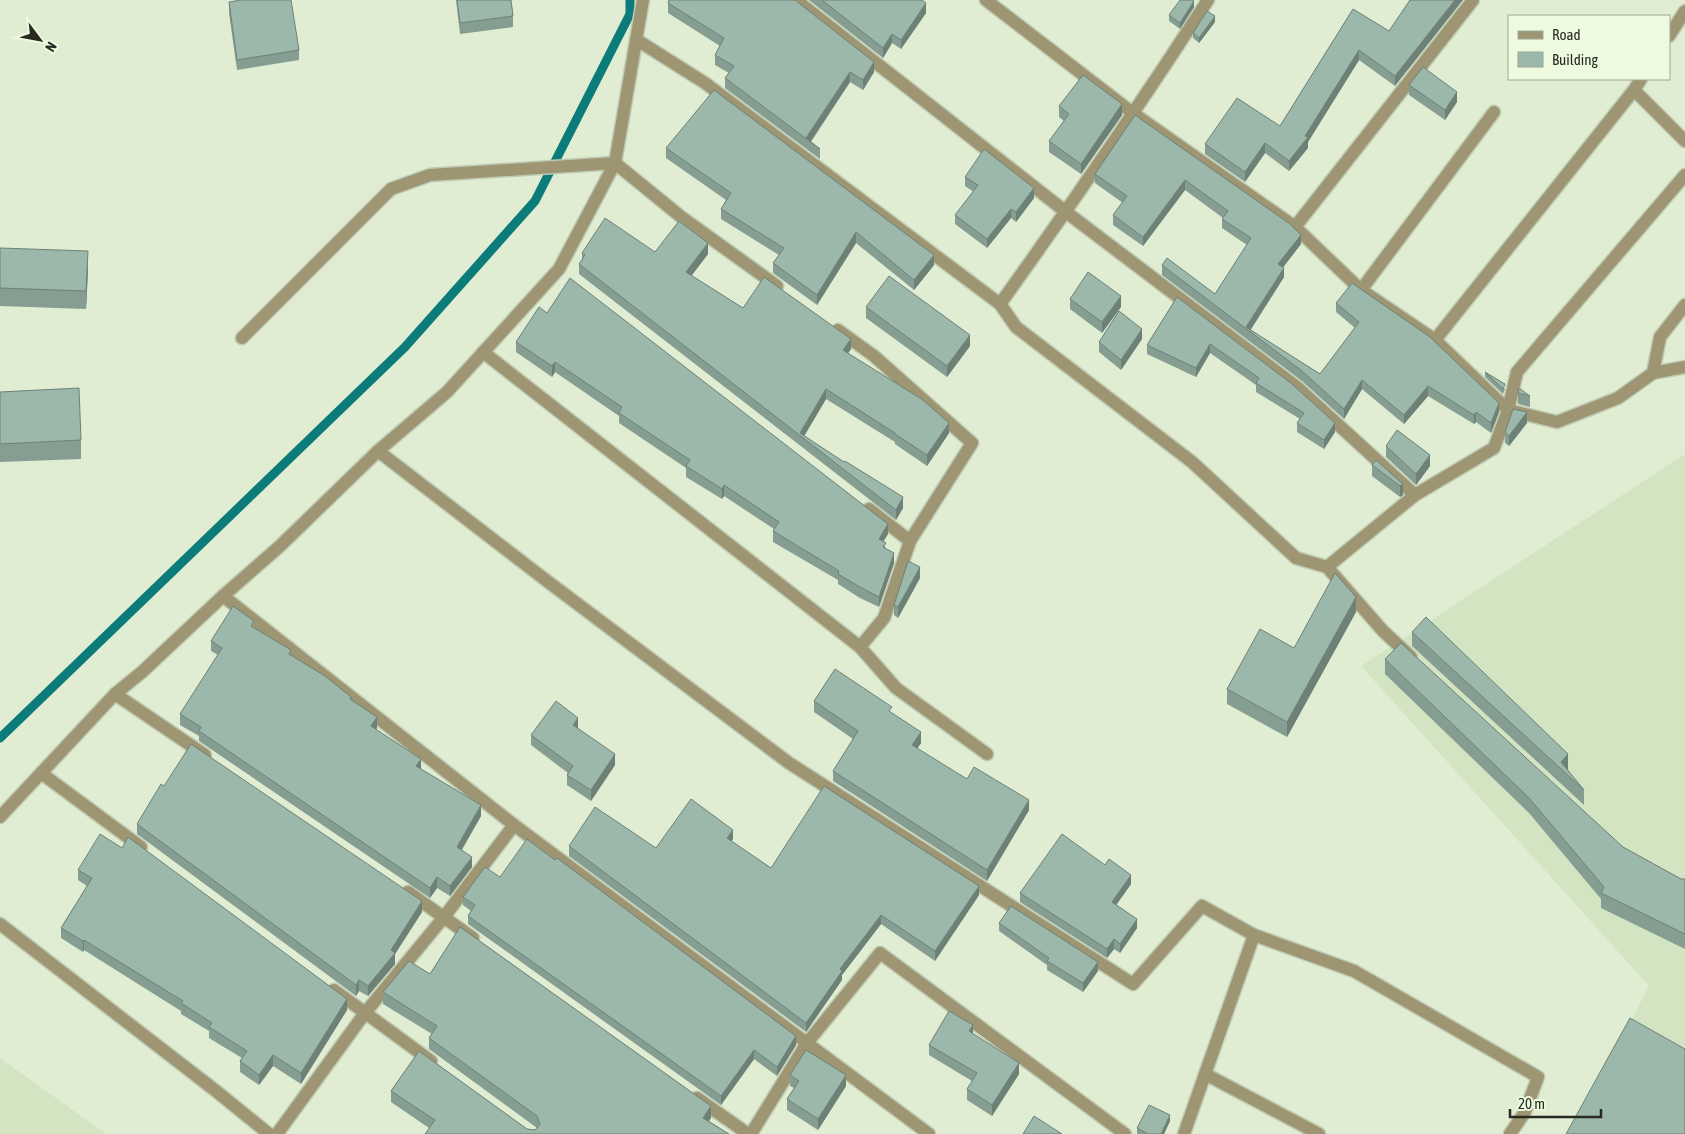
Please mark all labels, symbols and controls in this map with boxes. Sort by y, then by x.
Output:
north arrow [15,15,65,65]
legend [1508,15,1670,80]
text: Road [1552,26,1581,43]
text: N [42,39,60,55]
text: Building [1552,51,1598,68]
scale bar [1510,1086,1601,1118]
text: 20 m [1518,1095,1545,1112]

